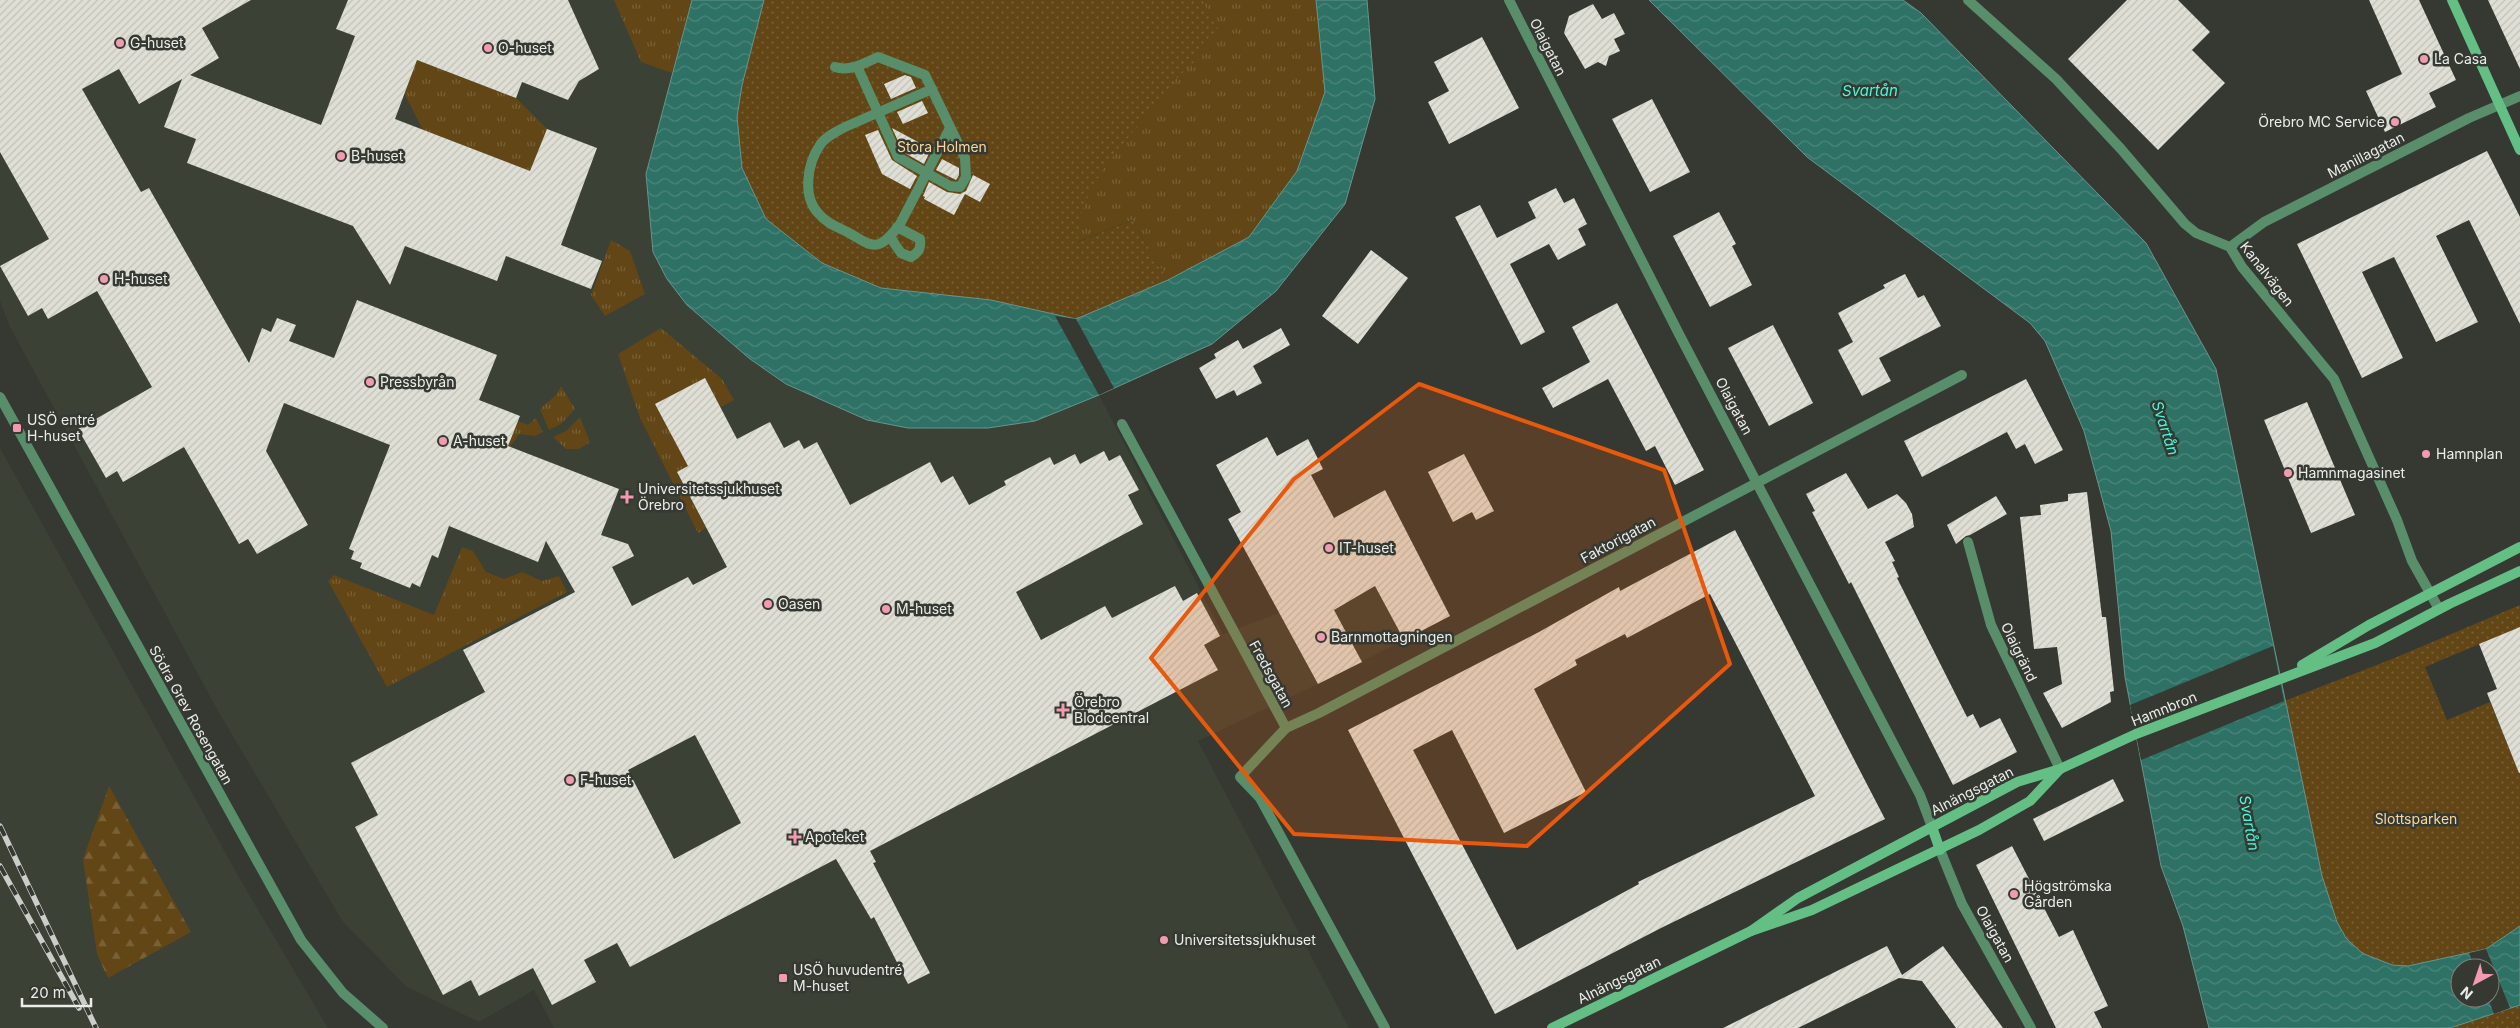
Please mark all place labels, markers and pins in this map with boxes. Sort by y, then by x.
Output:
place label: G-huset [130,34,184,51]
marker: G-huset [114,37,126,49]
place label: O-huset [498,39,552,56]
marker: O-huset [482,42,494,54]
place label: La Casa [2434,50,2487,67]
marker: La Casa [2418,53,2430,65]
place label: Örebro MC Service [2258,113,2385,130]
marker: Örebro MC Service [2389,116,2401,128]
place label: B-huset [351,147,404,164]
marker: B-huset [335,150,347,162]
place label: H-huset [114,270,168,287]
marker: H-huset [98,273,110,285]
place label: Pressbyrån [380,373,455,390]
marker: Pressbyrån [364,376,376,388]
place label: USÖ entré H-huset [27,411,95,444]
marker: USÖ entré H-huset [11,422,23,434]
place label: A-huset [453,432,506,449]
marker: A-huset [437,435,449,447]
place label: Hamnplan [2436,445,2503,462]
marker: Hamnplan [2420,448,2432,460]
place label: Hamnmagasinet [2298,464,2406,481]
marker: Hamnmagasinet [2282,467,2294,479]
place label: Universitetssjukhuset Örebro [638,480,780,513]
marker: Universitetssjukhuset Örebro [620,490,634,504]
place label: IT-huset [1339,539,1394,556]
marker: IT-huset [1323,542,1335,554]
place label: Oasen [778,595,820,612]
marker: Oasen [762,598,774,610]
place label: M-huset [896,600,952,617]
marker: M-huset [880,603,892,615]
place label: Barnmottagningen [1331,628,1453,645]
marker: Barnmottagningen [1315,631,1327,643]
place label: Örebro Blodcentral [1074,693,1149,726]
marker: Örebro Blodcentral [1056,703,1070,717]
place label: F-huset [580,771,632,788]
marker: F-huset [564,774,576,786]
place label: Apoteket [805,828,865,845]
marker: Apoteket [789,831,801,843]
place label: Högströmska Gården [2024,877,2112,910]
marker: Högströmska Gården [2008,888,2020,900]
place label: Universitetssjukhuset [1174,931,1316,948]
marker: Universitetssjukhuset [1158,934,1170,946]
place label: USÖ huvudentré M-huset [793,961,903,994]
marker: USÖ huvudentré M-huset [777,972,789,984]

